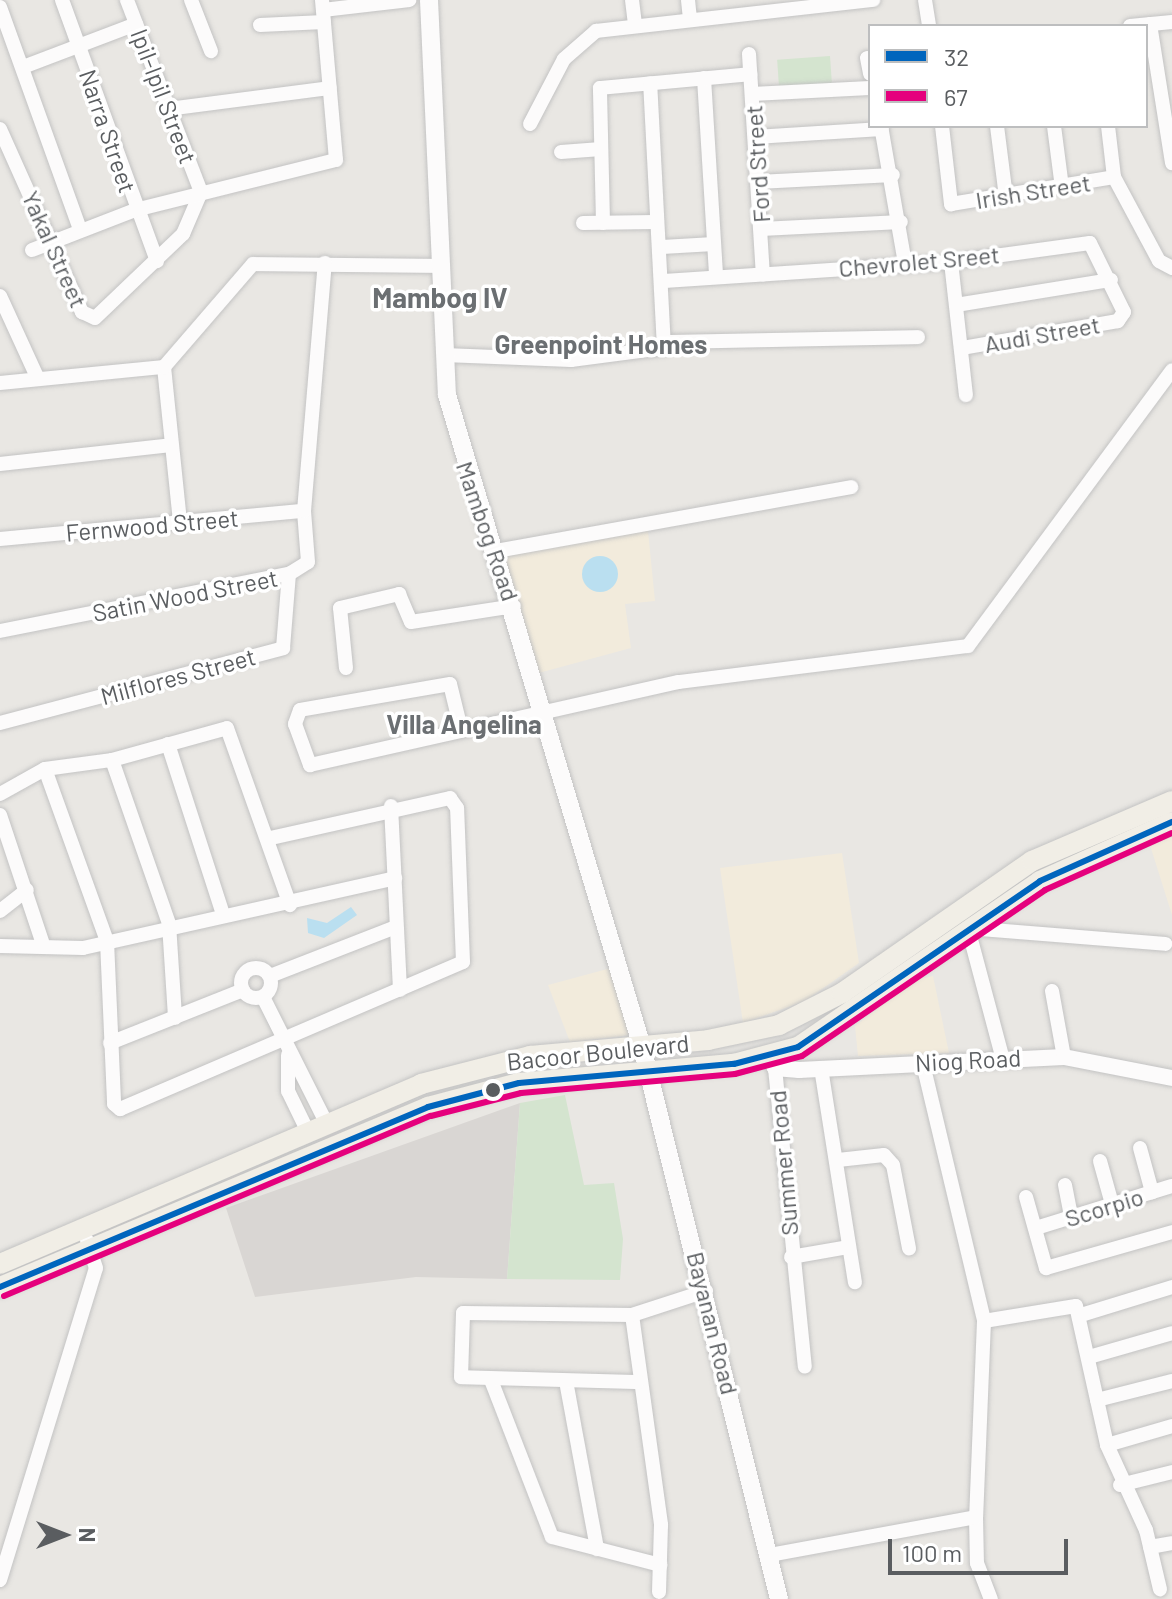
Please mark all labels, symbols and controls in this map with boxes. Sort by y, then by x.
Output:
legend [868,24,1148,128]
street label: Ipil-Ipil Street [125,25,203,167]
text: 32 [944,42,969,71]
street label: Narra Street [73,66,143,196]
text: 67 [944,82,968,111]
street label: Ford Street [739,104,775,224]
street label: Irish Street [974,168,1092,214]
street label: Yakal Street [16,186,94,312]
street label: Chevrolet Sreet [837,240,1001,282]
district label: Mambog IV [372,280,508,314]
street label: Audi Street [982,310,1102,358]
district label: Greenpoint Homes [495,328,707,360]
street label: Mambog Road [451,457,525,605]
street label: Fernwood Street [64,503,240,547]
street label: Satin Wood Street [90,563,280,627]
street label: Milflores Street [97,642,259,710]
district label: Villa Angelina [386,708,542,740]
street label: Bacoor Boulevard [505,1028,691,1076]
street label: Niog Road [914,1043,1022,1077]
unlabelled marker [485,1082,501,1098]
street label: Summer Road [762,1089,804,1237]
street label: Scorpio [1061,1181,1147,1233]
street label: Bayanan Road [681,1249,745,1397]
north arrow [24,1495,104,1575]
scale bar [892,1523,1072,1573]
text: N [75,1528,101,1542]
text: 100 m [902,1538,962,1567]

